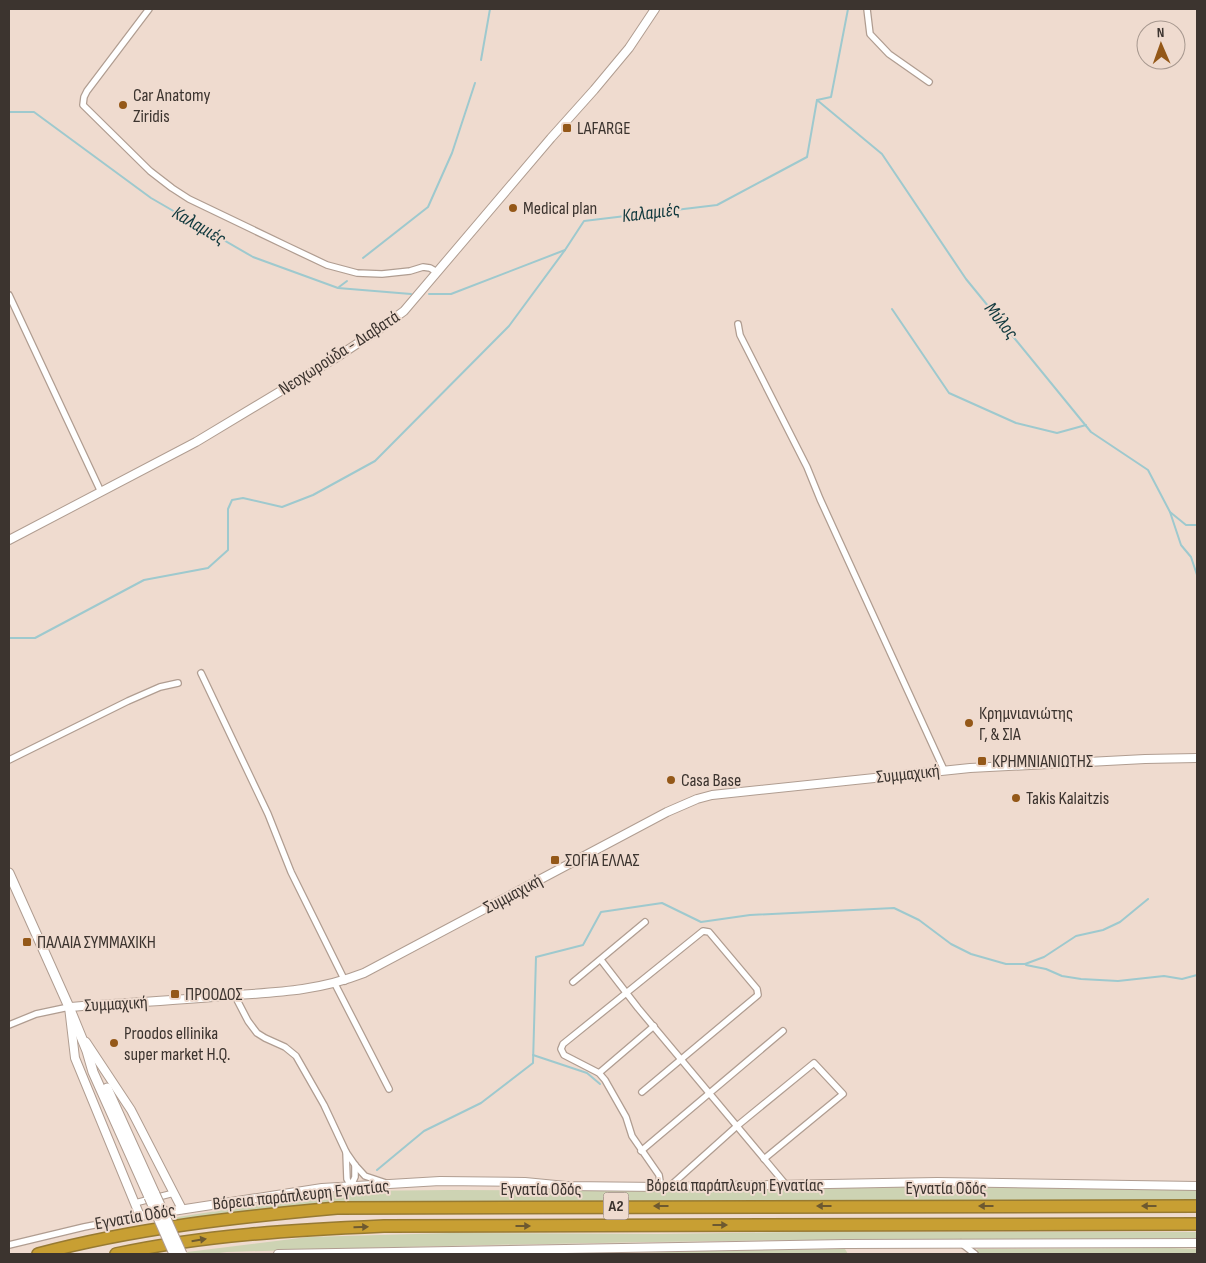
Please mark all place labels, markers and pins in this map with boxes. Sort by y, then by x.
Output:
place label: Car Anatomy Ziridis [133,85,210,127]
marker: Car Anatomy Ziridis [117,99,129,111]
place label: LAFARGE [577,118,631,139]
marker: LAFARGE [561,122,573,134]
place label: Medical plan [523,198,597,219]
marker: Medical plan [507,202,519,214]
place label: Κρημνιανιώτης Γ, & ΣΙΑ [979,703,1073,745]
marker: Κρημνιανιώτης Γ, & ΣΙΑ [963,717,975,729]
place label: ΚΡΗΜΝΙΑΝΙΩΤΗΣ [992,751,1093,772]
marker: ΚΡΗΜΝΙΑΝΙΩΤΗΣ [976,755,988,767]
place label: Casa Base [681,770,741,791]
marker: Casa Base [665,774,677,786]
place label: Takis Kalaitzis [1026,788,1109,809]
marker: Takis Kalaitzis [1010,792,1022,804]
place label: ΣΟΓΙΑ ΕΛΛΑΣ [565,850,639,871]
marker: ΣΟΓΙΑ ΕΛΛΑΣ [549,854,561,866]
place label: ΠΑΛΑΙΑ ΣΥΜΜΑΧΙΚΗ [37,932,156,953]
marker: ΠΑΛΑΙΑ ΣΥΜΜΑΧΙΚΗ [21,936,33,948]
place label: ΠΡΟΟΔΟΣ [185,984,243,1005]
marker: ΠΡΟΟΔΟΣ [169,988,181,1000]
place label: Proodos ellinika super market H.Q. [124,1023,230,1065]
marker: Proodos ellinika super market H.Q. [108,1037,120,1049]

